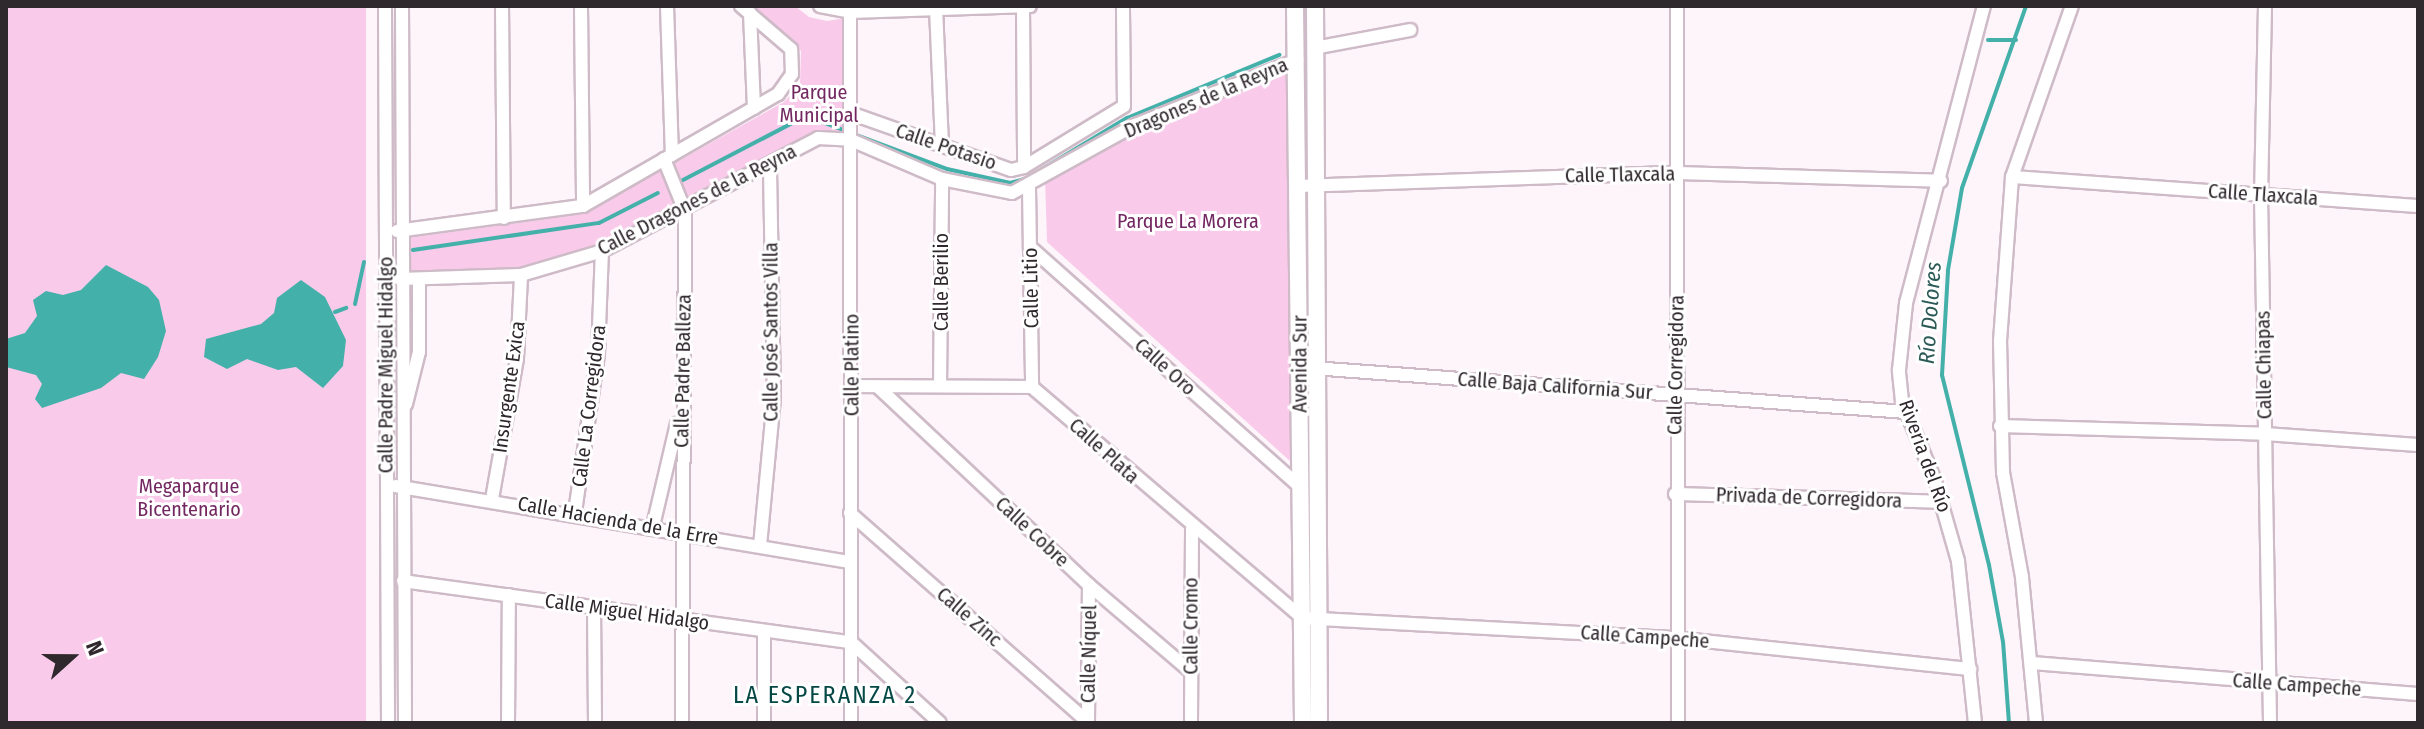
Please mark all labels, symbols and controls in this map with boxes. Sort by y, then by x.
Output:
street label: Dragones de la Reyna [1121,53,1291,143]
park label: Parque Municipal [779,81,859,128]
street label: Calle Potasio [892,119,1000,175]
street label: Calle Dragones de la Reyna [594,139,800,261]
street label: Calle Tlaxcala [1565,162,1675,188]
street label: Calle Tlaxcala [2207,179,2319,211]
park label: Parque La Morera [1117,209,1259,233]
street label: Calle Berilio [929,233,953,331]
street label: Calle José Santos Villa [759,242,783,422]
street label: Calle Litio [1018,247,1044,329]
street label: Calle Padre Miguel Hidalgo [374,257,398,473]
water label: Río Dolores [1913,261,1947,365]
street label: Calle Padre Balleza [670,294,696,448]
street label: Calle Corregidora [1663,295,1689,435]
street label: Calle Chiapas [2251,310,2277,420]
street label: Calle Platino [840,314,864,416]
street label: Avenida Sur [1288,315,1312,413]
street label: Insurgente Exica [488,319,530,455]
street label: Calle La Corregidora [567,324,611,488]
street label: Calle Oro [1129,333,1201,401]
street label: Calle Baja California Sur [1457,367,1653,405]
street label: Riveria del Río [1894,396,1956,516]
street label: Calle Plata [1064,413,1144,489]
park label: Megaparque Bicentenario [137,474,241,521]
street label: Privada de Corregidora [1715,483,1903,513]
street label: Calle Hacienda de la Erre [516,492,720,550]
street label: Calle Cobre [990,492,1074,572]
street label: Calle Cromo [1179,577,1203,675]
street label: Calle Zinc [932,582,1006,652]
street label: Calle Miguel Hidalgo [543,589,711,635]
street label: Calle Níquel [1076,605,1102,703]
north arrow [32,617,112,697]
street label: Calle Campeche [1580,621,1710,653]
text: N [80,637,110,659]
street label: Calle Campeche [2232,669,2362,701]
district label: LA ESPERANZA 2 [733,682,917,710]

